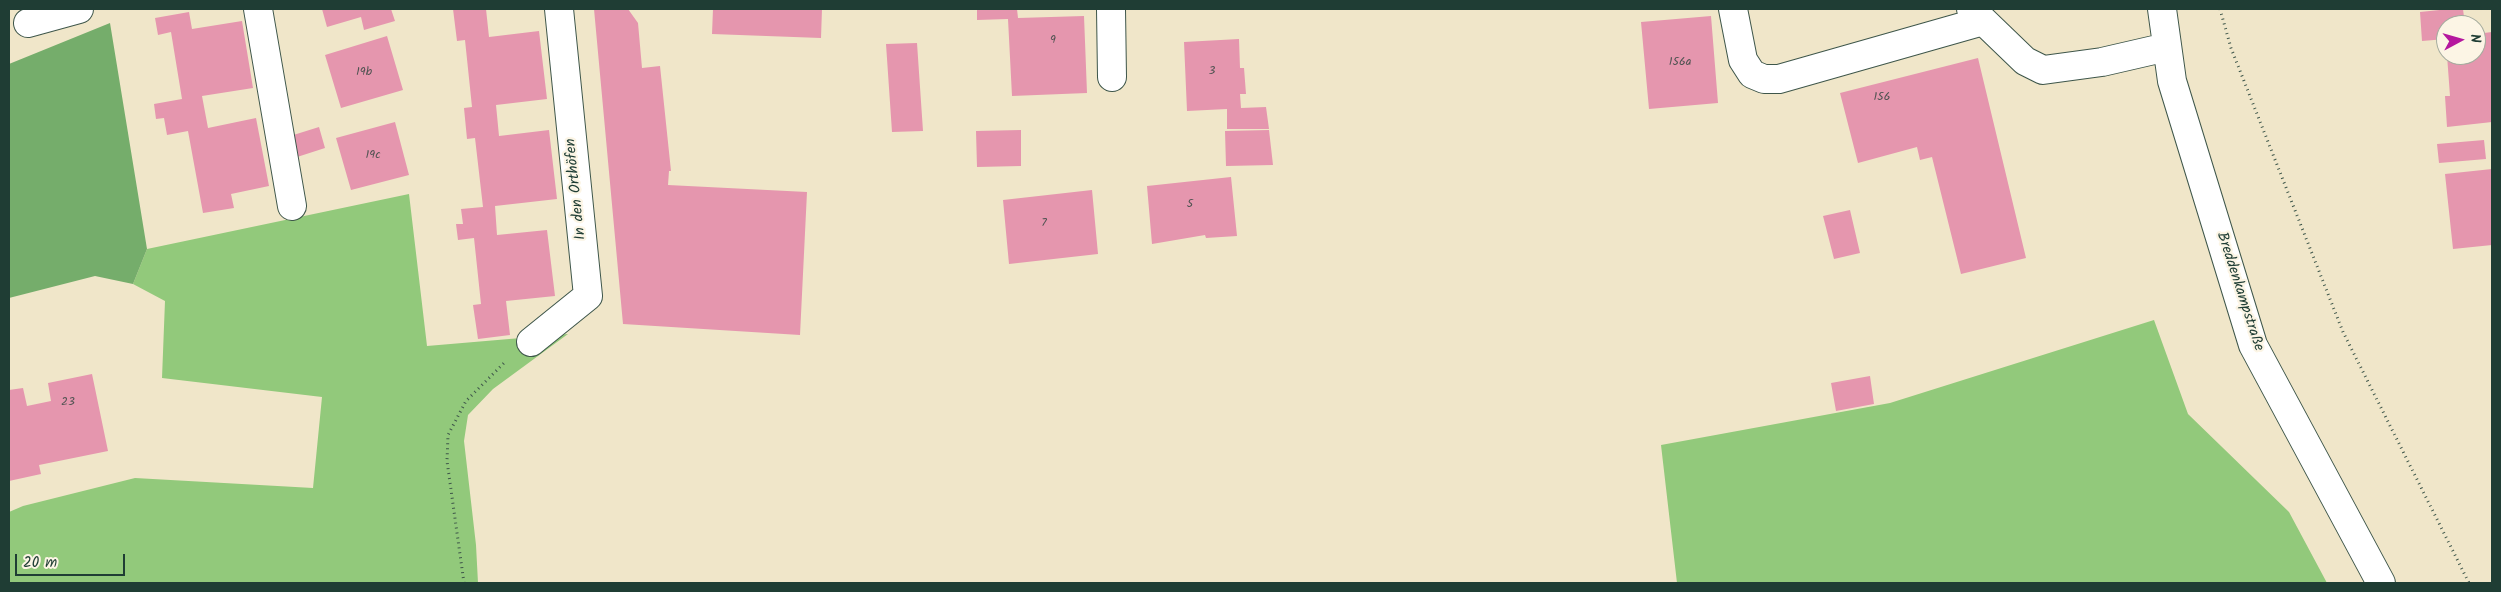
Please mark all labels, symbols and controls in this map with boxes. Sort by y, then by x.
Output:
north arrow [2436,15,2486,65]
text: N [2464,33,2486,44]
house number: 9 [1050,34,1056,48]
house number: 156a [1669,56,1691,70]
house number: 3 [1209,65,1215,79]
house number: 19b [356,66,372,80]
house number: 156 [1874,91,1890,105]
street label: In den Orthöfen [563,137,591,241]
house number: 19c [366,149,380,163]
house number: 5 [1187,198,1193,212]
house number: 7 [1041,217,1047,231]
street label: Breddenkampstraße [2211,230,2267,354]
house number: 23 [61,396,75,410]
scale bar [18,544,128,576]
text: 20 m [23,551,57,575]

